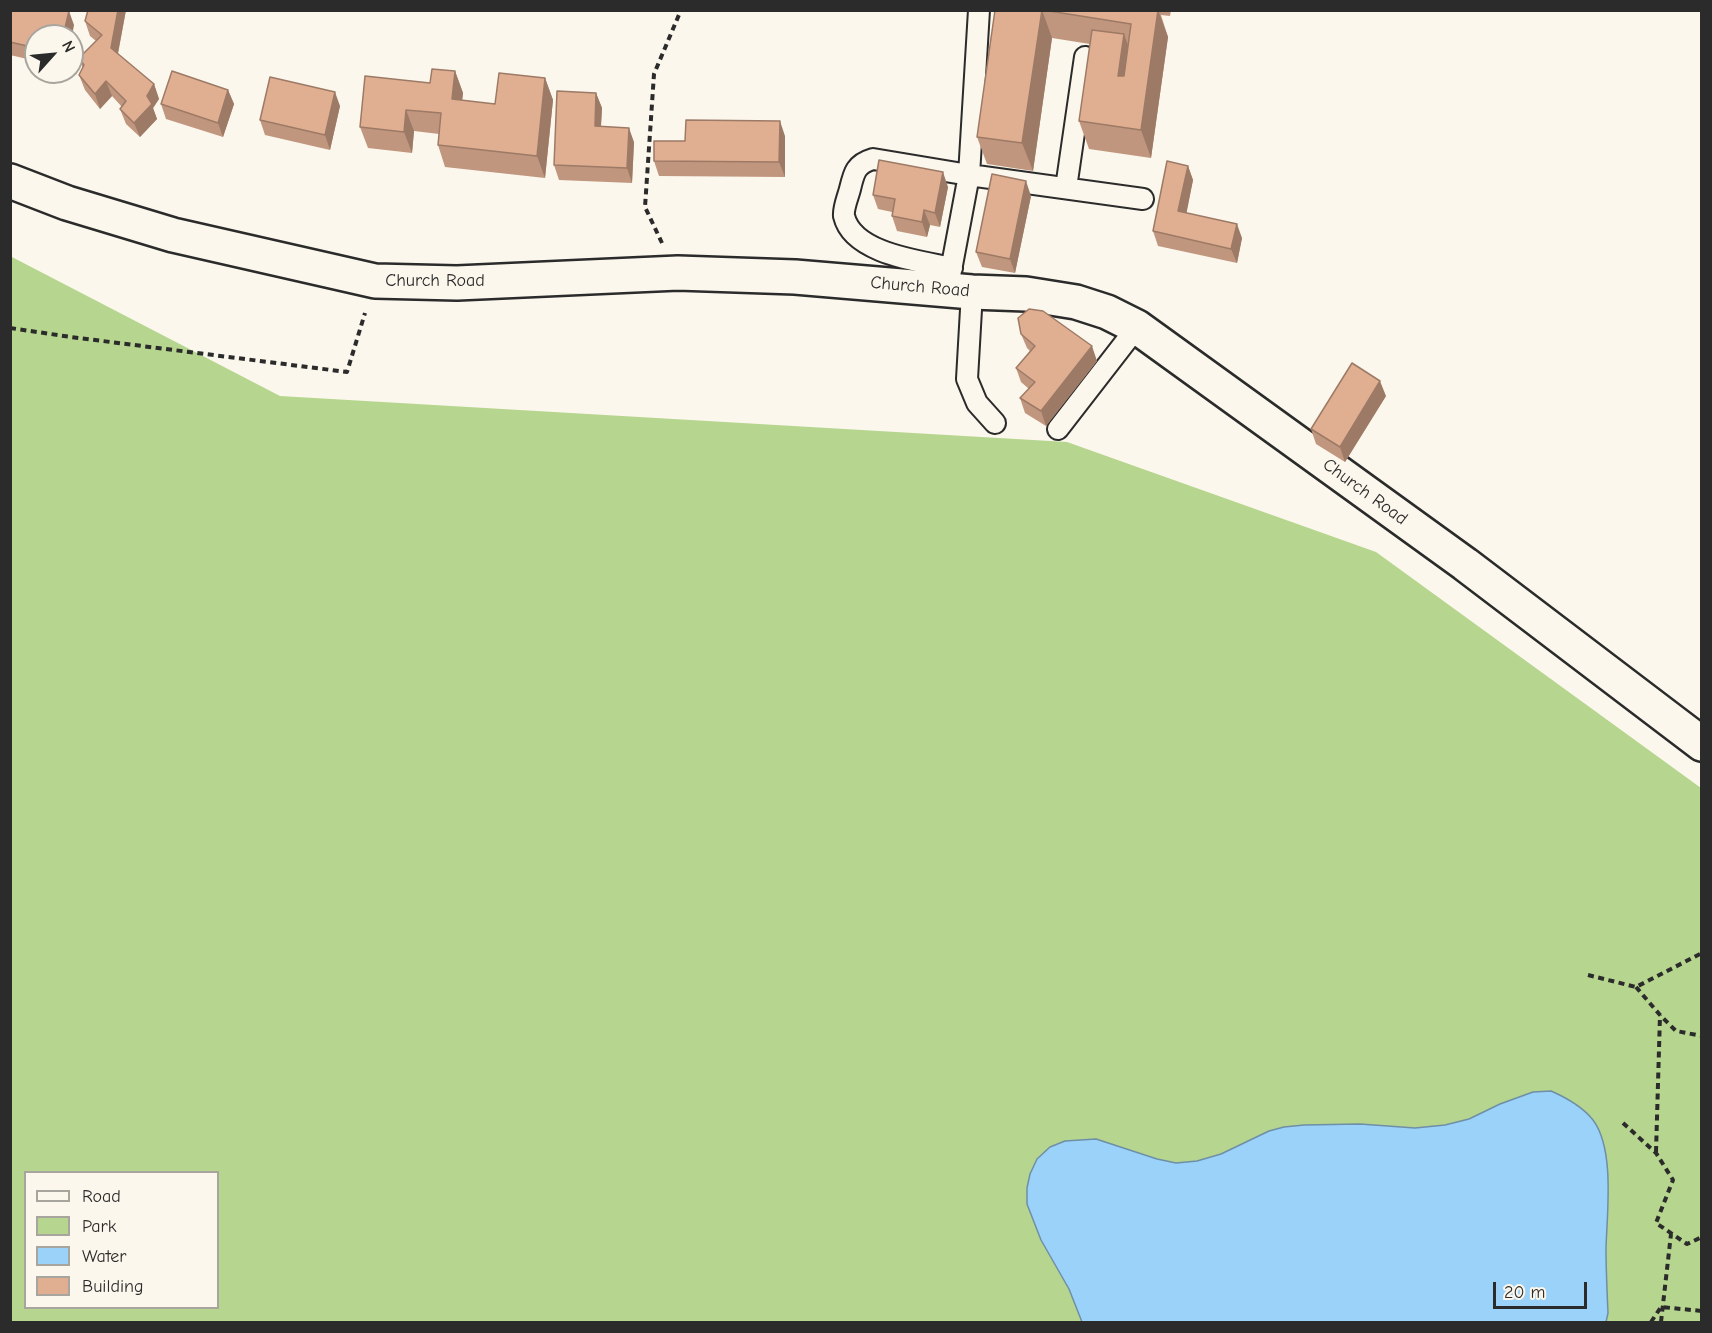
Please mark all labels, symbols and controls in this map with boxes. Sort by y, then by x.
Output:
north arrow [24,24,84,84]
text: N [58,38,79,55]
street label: Church Road [385,270,485,292]
street label: Church Road [869,272,971,302]
street label: Church Road [1318,454,1412,530]
legend [24,1171,219,1309]
text: Road [82,1186,121,1207]
text: Park [82,1216,116,1237]
text: Water [82,1246,126,1267]
scale bar [1496,1270,1590,1308]
text: Building [82,1276,144,1297]
text: 20 m [1504,1282,1545,1303]

